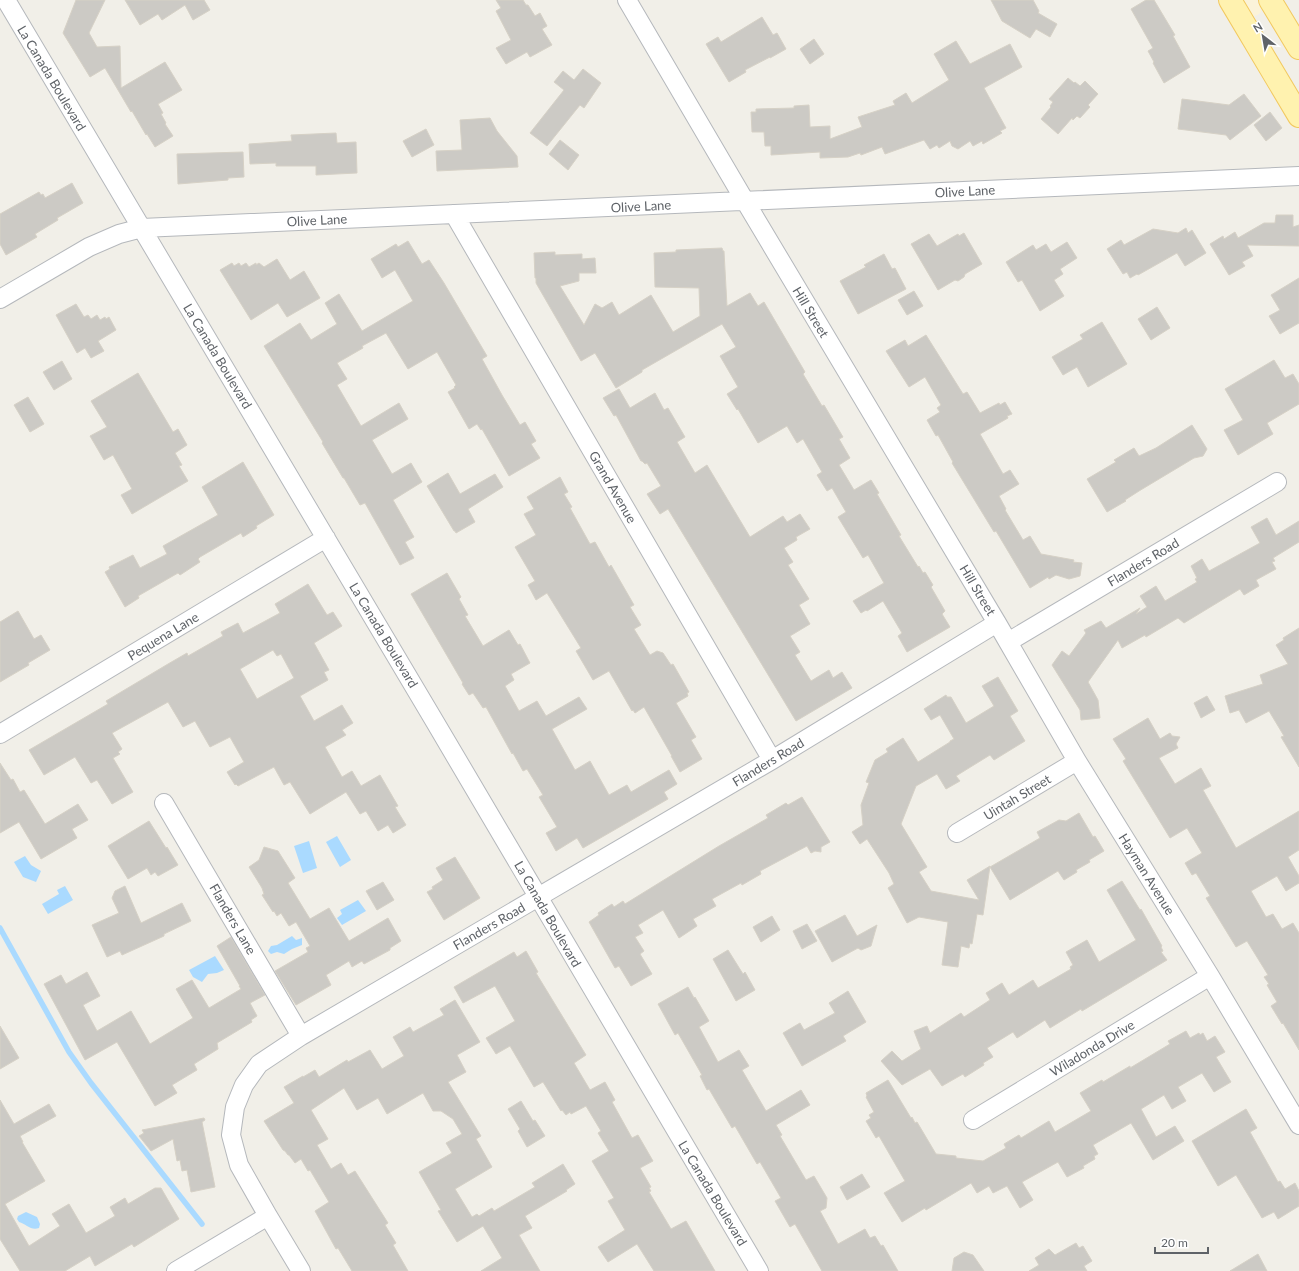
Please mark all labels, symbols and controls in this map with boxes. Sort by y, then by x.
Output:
north arrow [1243,16,1283,56]
text: N [1251,19,1265,35]
street label: La Canada Boulevard [14,22,90,134]
street label: Olive Lane [934,181,996,201]
street label: Olive Lane [610,196,672,216]
street label: Olive Lane [286,210,348,230]
street label: Hill Street [790,284,833,341]
street label: La Canada Boulevard [180,300,256,412]
street label: Grand Avenue [586,448,640,526]
street label: Flanders Road [1104,534,1182,590]
street label: Hill Street [957,562,1000,619]
street label: La Canada Boulevard [346,579,422,691]
street label: Pequena Lane [125,608,202,663]
street label: Flanders Road [729,734,807,790]
street label: Uintah Street [980,770,1054,823]
street label: Hayman Avenue [1116,830,1179,918]
street label: La Canada Boulevard [511,858,585,970]
street label: Flanders Lane [206,881,260,957]
street label: Flanders Road [450,899,528,953]
street label: Wiladonda Drive [1047,1016,1137,1080]
street label: La Canada Boulevard [675,1137,751,1249]
scale bar [1155,1229,1208,1255]
text: 20 m [1161,1235,1188,1250]

